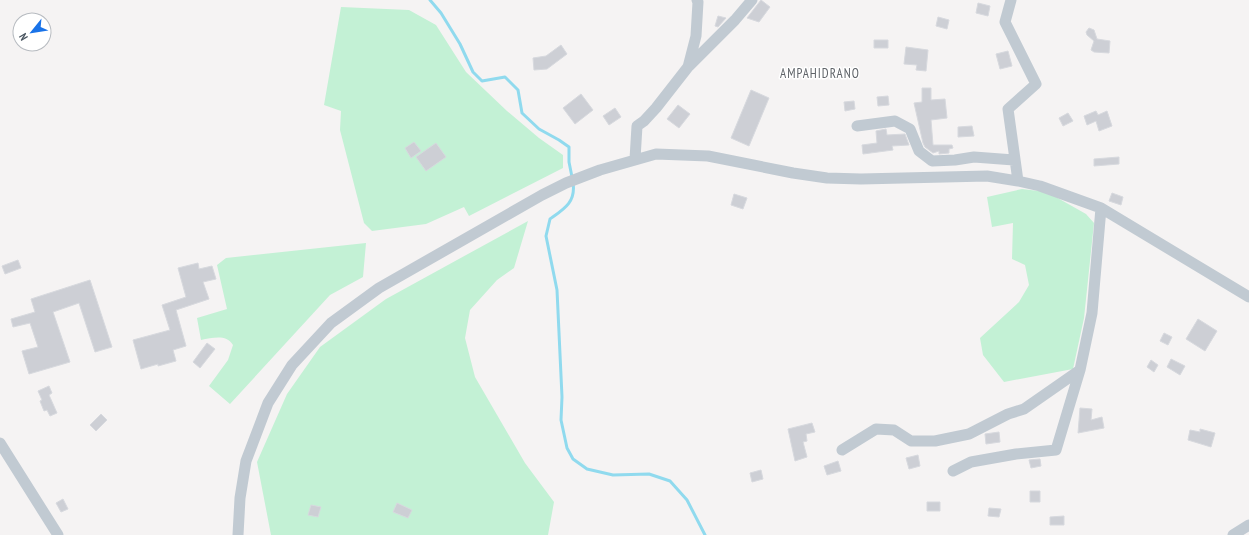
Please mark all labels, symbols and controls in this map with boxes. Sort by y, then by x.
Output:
north arrow [12,12,52,52]
text: N [16,31,31,43]
district label: AMPAHIDRANO [780,65,860,82]

